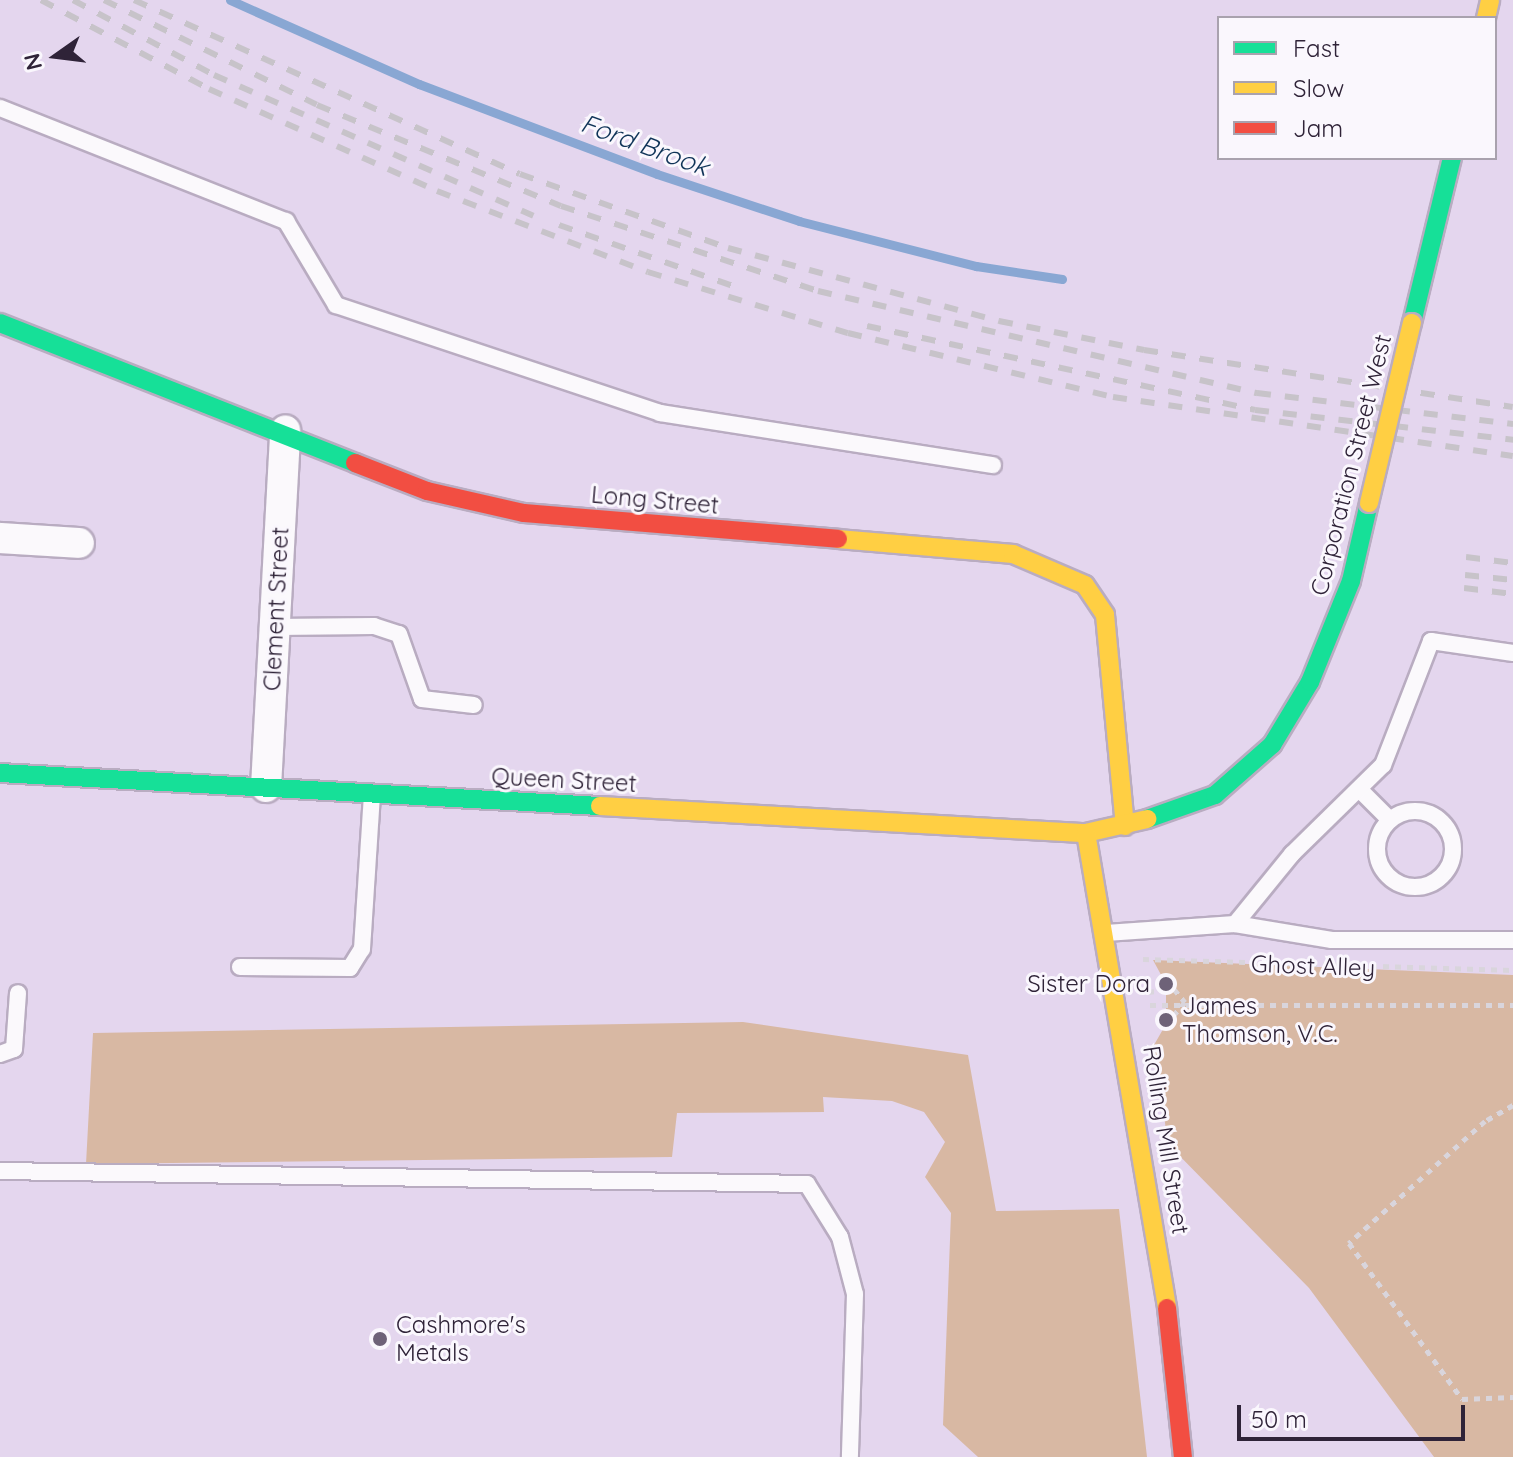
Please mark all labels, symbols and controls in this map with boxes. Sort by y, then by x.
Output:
north arrow [16,16,96,96]
legend [1217,16,1497,160]
text: Fast [1293,33,1340,63]
text: N [17,51,48,73]
text: Slow [1293,73,1344,103]
water label: Ford Brook [577,107,713,183]
text: Jam [1293,113,1343,143]
street label: Corporation Street West [1305,331,1397,599]
street label: Long Street [590,480,720,520]
street label: Clement Street [257,526,295,692]
street label: Queen Street [491,762,637,798]
street label: Ghost Alley [1250,949,1376,983]
place label: Sister Dora [1027,970,1150,998]
marker: Sister Dora [1157,975,1175,993]
place label: James Thomson, V.C. [1182,992,1338,1048]
marker: James Thomson, V.C. [1157,1011,1175,1029]
street label: Rolling Mill Street [1137,1044,1195,1236]
place label: Cashmore's Metals [396,1311,526,1367]
marker: Cashmore's Metals [371,1330,389,1348]
scale bar [1241,1389,1469,1439]
text: 50 m [1251,1404,1307,1434]

